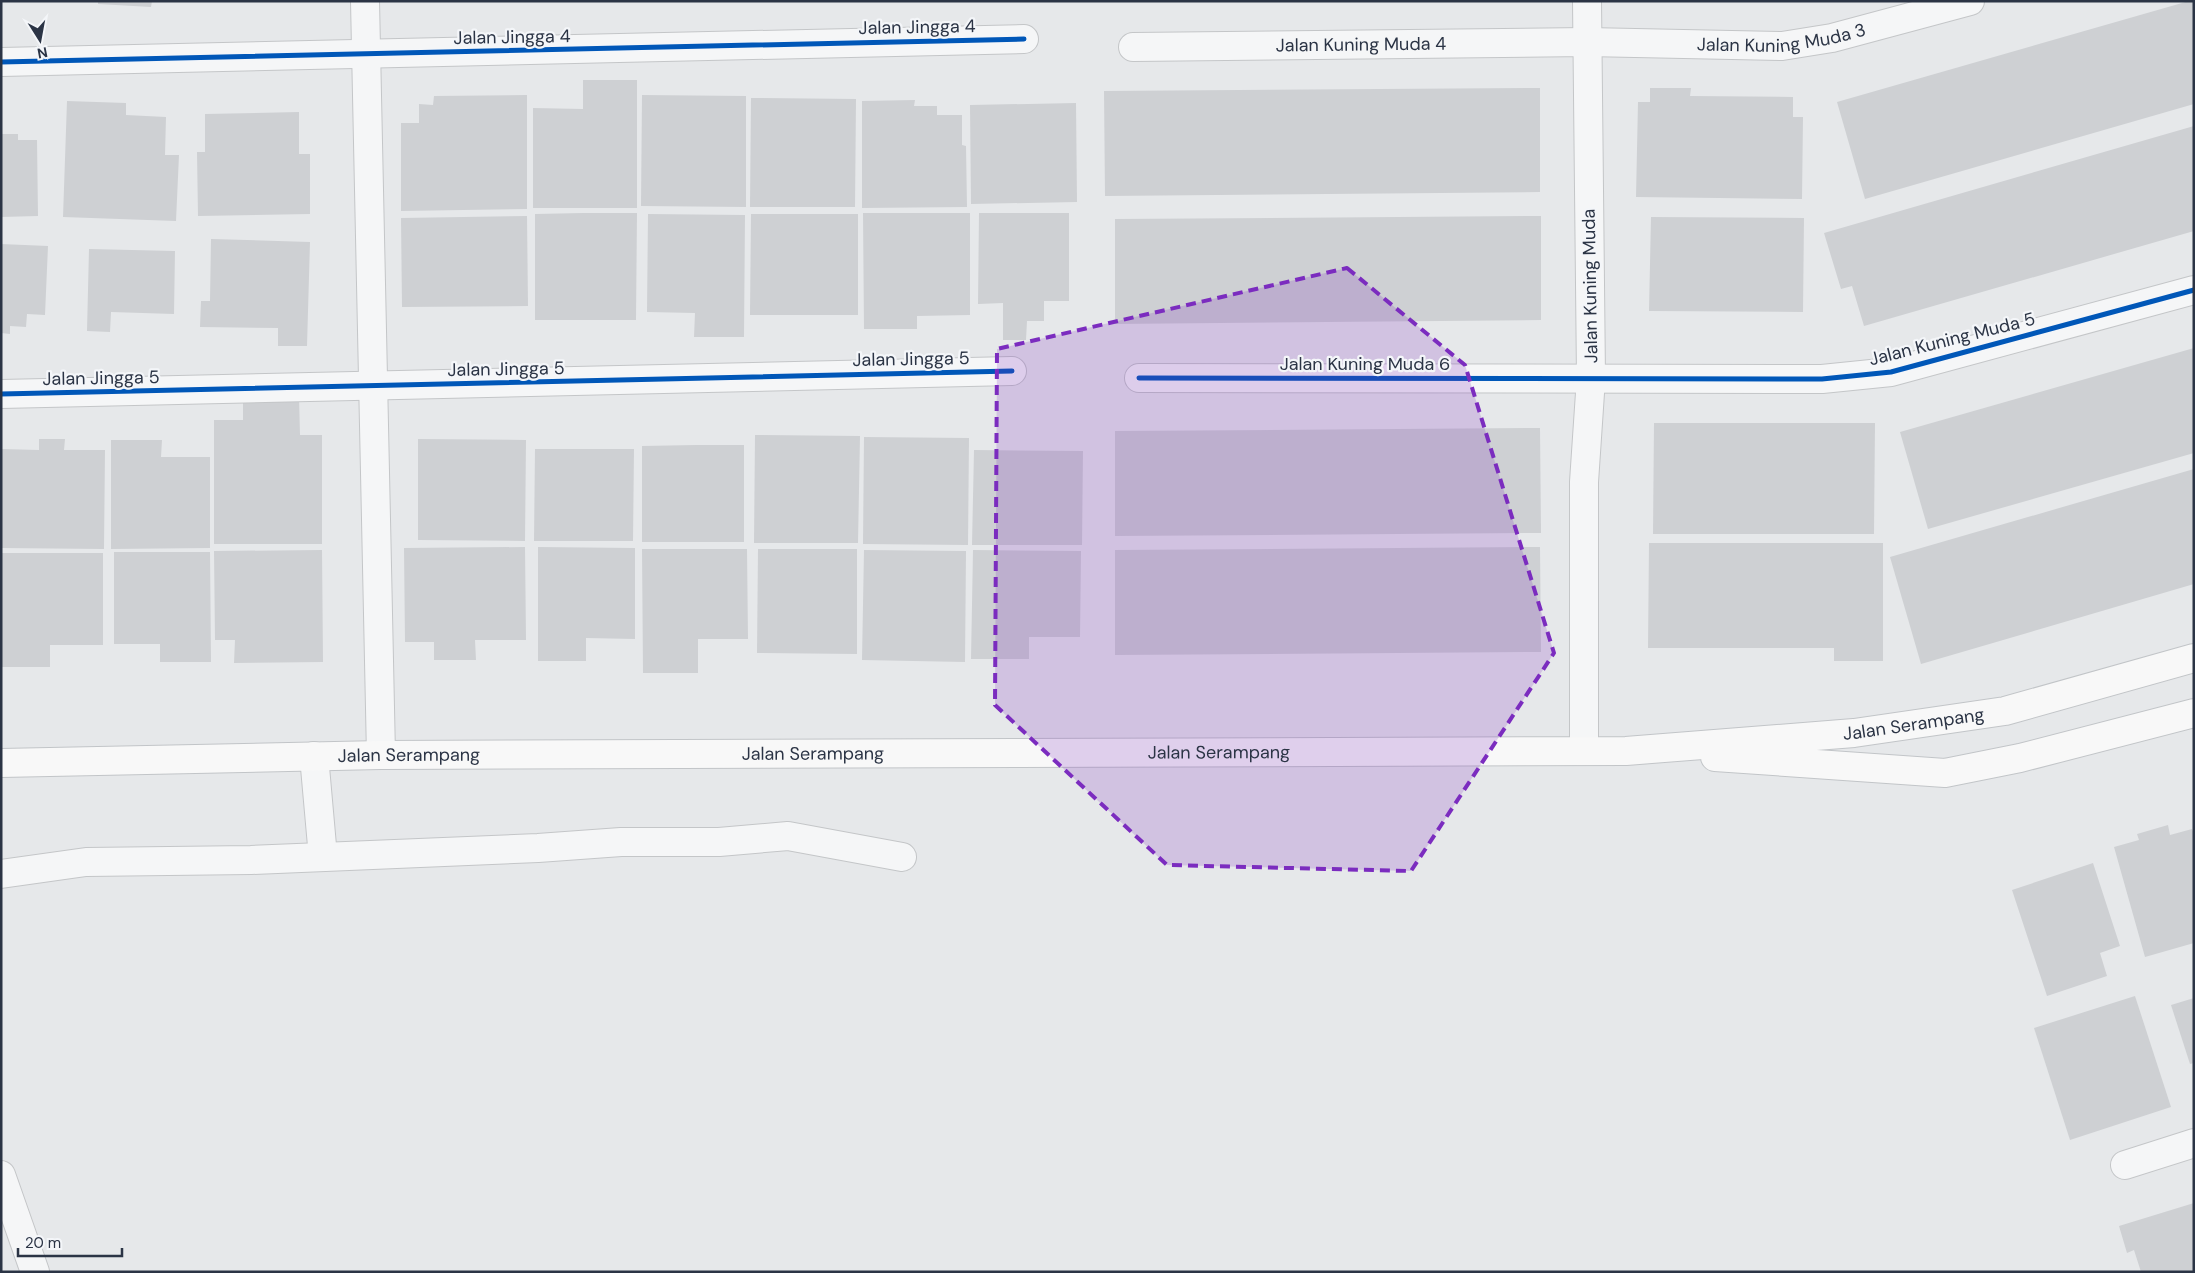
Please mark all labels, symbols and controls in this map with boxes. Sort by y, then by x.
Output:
street label: Jalan Jingga 4 [858,14,976,40]
north arrow [15,15,65,65]
street label: Jalan Kuning Muda 3 [1697,18,1868,58]
street label: Jalan Jingga 4 [453,24,571,50]
street label: Jalan Kuning Muda 4 [1276,32,1446,57]
text: N [36,43,49,63]
street label: Jalan Kuning Muda [1577,208,1603,364]
street label: Jalan Kuning Muda 5 [1866,307,2038,371]
street label: Jalan Jingga 5 [852,346,970,372]
street label: Jalan Kuning Muda 6 [1280,352,1450,376]
street label: Jalan Jingga 5 [447,356,565,382]
street label: Jalan Jingga 5 [42,365,160,391]
street label: Jalan Serampang [1842,702,1986,746]
street label: Jalan Serampang [1148,740,1290,765]
street label: Jalan Serampang [742,741,884,766]
street label: Jalan Serampang [337,743,480,768]
scale bar [18,1226,121,1258]
text: 20 m [25,1233,61,1253]

